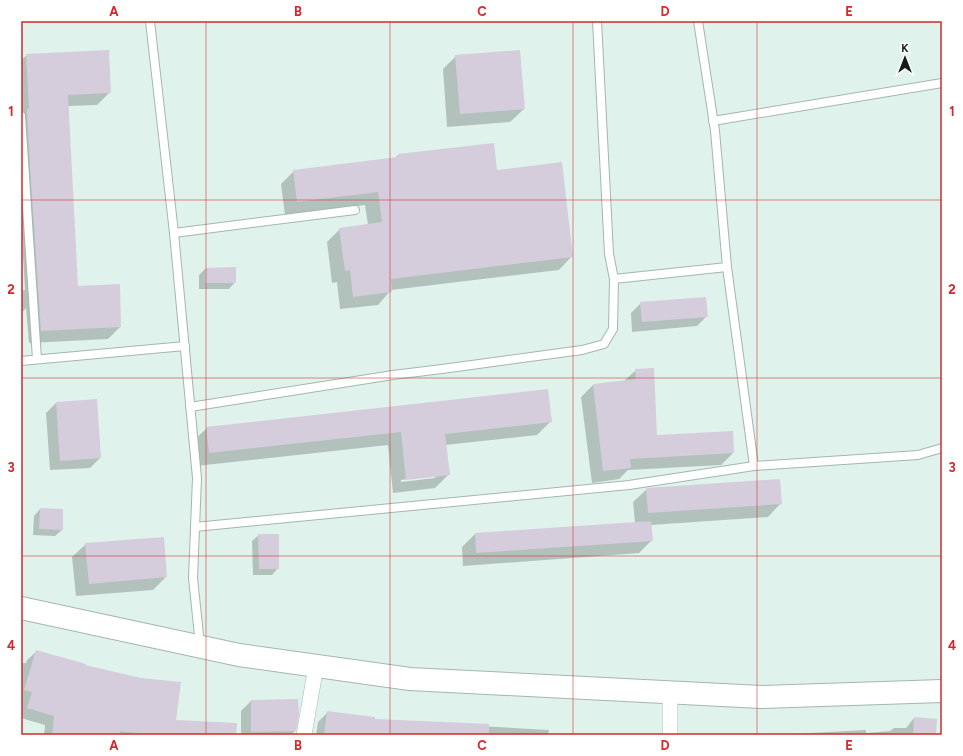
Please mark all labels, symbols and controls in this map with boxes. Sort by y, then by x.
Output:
text: A [109,4,119,19]
text: B [294,4,302,19]
text: C [477,4,487,19]
text: D [660,4,670,19]
text: E [845,4,853,19]
north arrow [885,38,925,78]
text: K [901,42,909,55]
text: 1 [8,104,14,119]
text: 1 [949,104,955,119]
text: 2 [7,282,15,297]
text: 2 [948,282,956,297]
text: 3 [7,460,15,475]
text: 3 [948,460,956,475]
text: 4 [7,638,15,653]
text: 4 [948,638,956,653]
text: A [109,738,119,753]
text: B [294,738,302,753]
text: C [477,738,487,753]
text: D [660,738,670,753]
text: E [845,738,853,753]

